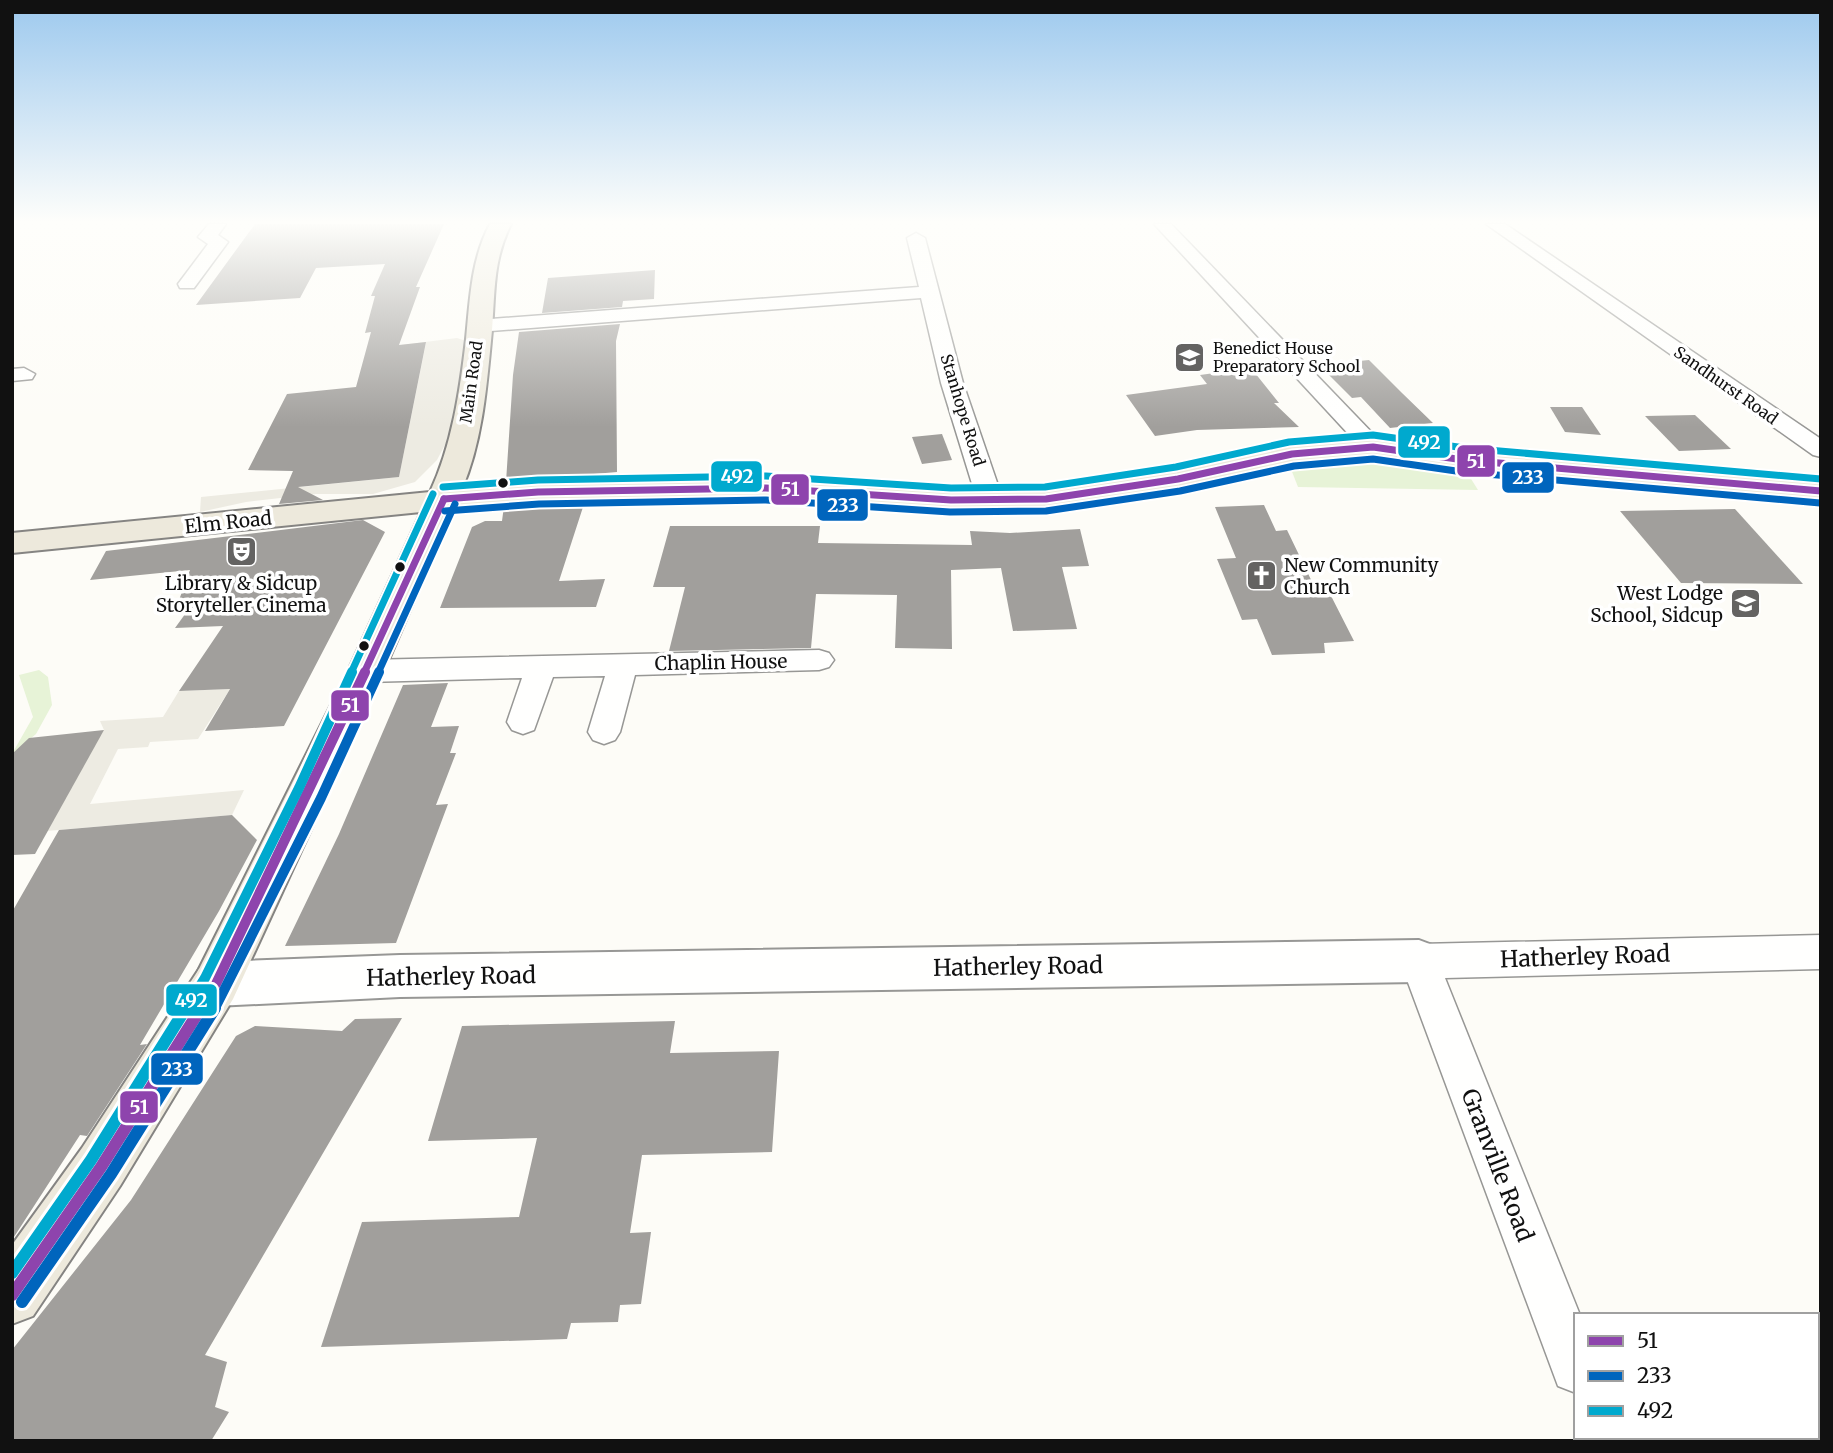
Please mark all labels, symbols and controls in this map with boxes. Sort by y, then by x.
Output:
place label: Benedict House Preparatory School [1213,338,1360,376]
street label: Main Road [455,339,487,424]
school or university icon: Benedict House Preparatory School [1173,340,1207,374]
street label: Sandhurst Road [1670,342,1782,429]
street label: Stanhope Road [936,352,990,469]
line badge: 492 [1397,425,1451,459]
text: 492 [1407,430,1441,454]
line badge: 51 [1456,444,1496,478]
text: 51 [1466,449,1486,473]
line badge: 492 [710,460,763,493]
line badge: 233 [1501,461,1555,494]
text: 492 [720,464,754,488]
text: 233 [1512,465,1544,489]
line badge: 51 [770,473,810,506]
unlabelled marker [496,476,510,490]
text: 51 [780,477,800,501]
line badge: 233 [816,488,869,522]
text: 233 [827,493,859,517]
street label: Elm Road [183,505,273,539]
theatre icon: Library & Sidcup Storyteller Cinema [224,535,258,569]
place label: New Community Church [1284,553,1439,599]
church icon: New Community Church [1244,559,1278,593]
unlabelled marker [393,560,407,574]
place label: Library & Sidcup Storyteller Cinema [156,571,326,617]
place label: West Lodge School, Sidcup [1590,581,1723,627]
school or university icon: West Lodge School, Sidcup [1729,587,1763,621]
unlabelled marker [357,639,371,653]
street label: Chaplin House [654,649,788,675]
line badge: 51 [330,689,370,722]
text: 51 [340,693,360,717]
street label: Hatherley Road [1500,939,1671,973]
street label: Hatherley Road [933,950,1103,982]
street label: Hatherley Road [366,960,536,992]
line badge: 492 [165,983,218,1017]
text: 492 [174,988,208,1012]
line badge: 233 [150,1052,204,1086]
text: 233 [161,1057,193,1081]
street label: Granville Road [1456,1084,1541,1246]
line badge: 51 [119,1090,159,1124]
text: 51 [129,1095,149,1119]
legend [1574,1313,1819,1439]
text: 51 [1637,1327,1658,1354]
text: 233 [1637,1362,1672,1389]
text: 492 [1637,1397,1673,1424]

